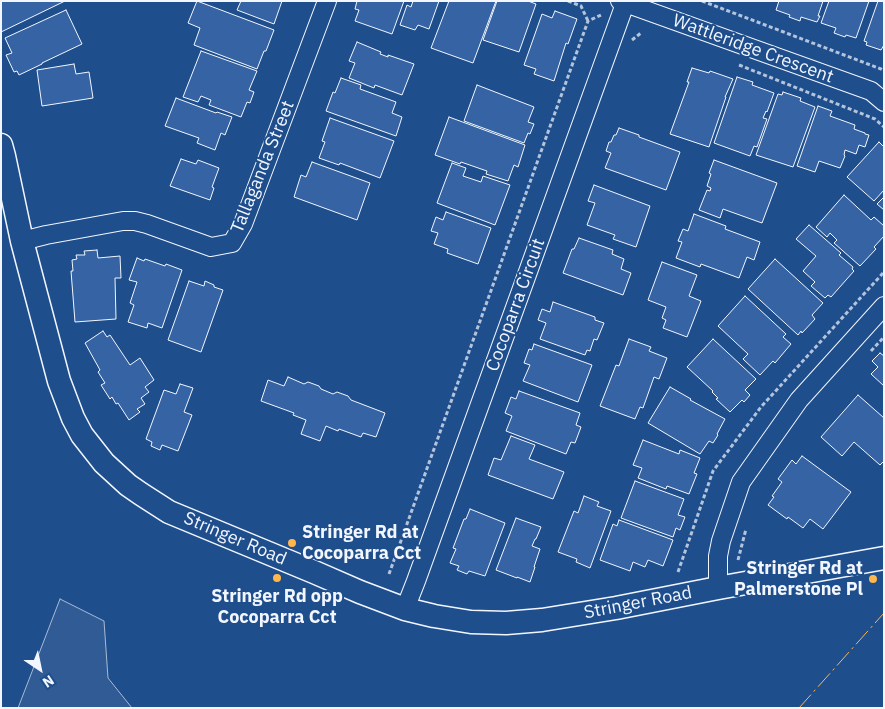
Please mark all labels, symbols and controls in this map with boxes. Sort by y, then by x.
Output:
street label: Wattleridge Crescent [670,10,836,88]
street label: Tallaganda Street [227,98,299,236]
street label: Cocoparra Circuit [482,236,550,374]
street label: Stringer Road [180,508,290,570]
place label: Stringer Rd at Cocoparra Cct [302,522,421,564]
marker: Stringer Rd at Cocoparra Cct [286,537,298,549]
place label: Stringer Rd at Palmerstone Pl [734,558,863,600]
marker: Stringer Rd opp Cocoparra Cct [271,572,283,584]
marker: Stringer Rd at Palmerstone Pl [867,573,879,585]
street label: Stringer Road [582,582,694,624]
place label: Stringer Rd opp Cocoparra Cct [211,586,343,628]
north arrow [15,644,65,694]
text: N [39,671,58,692]

